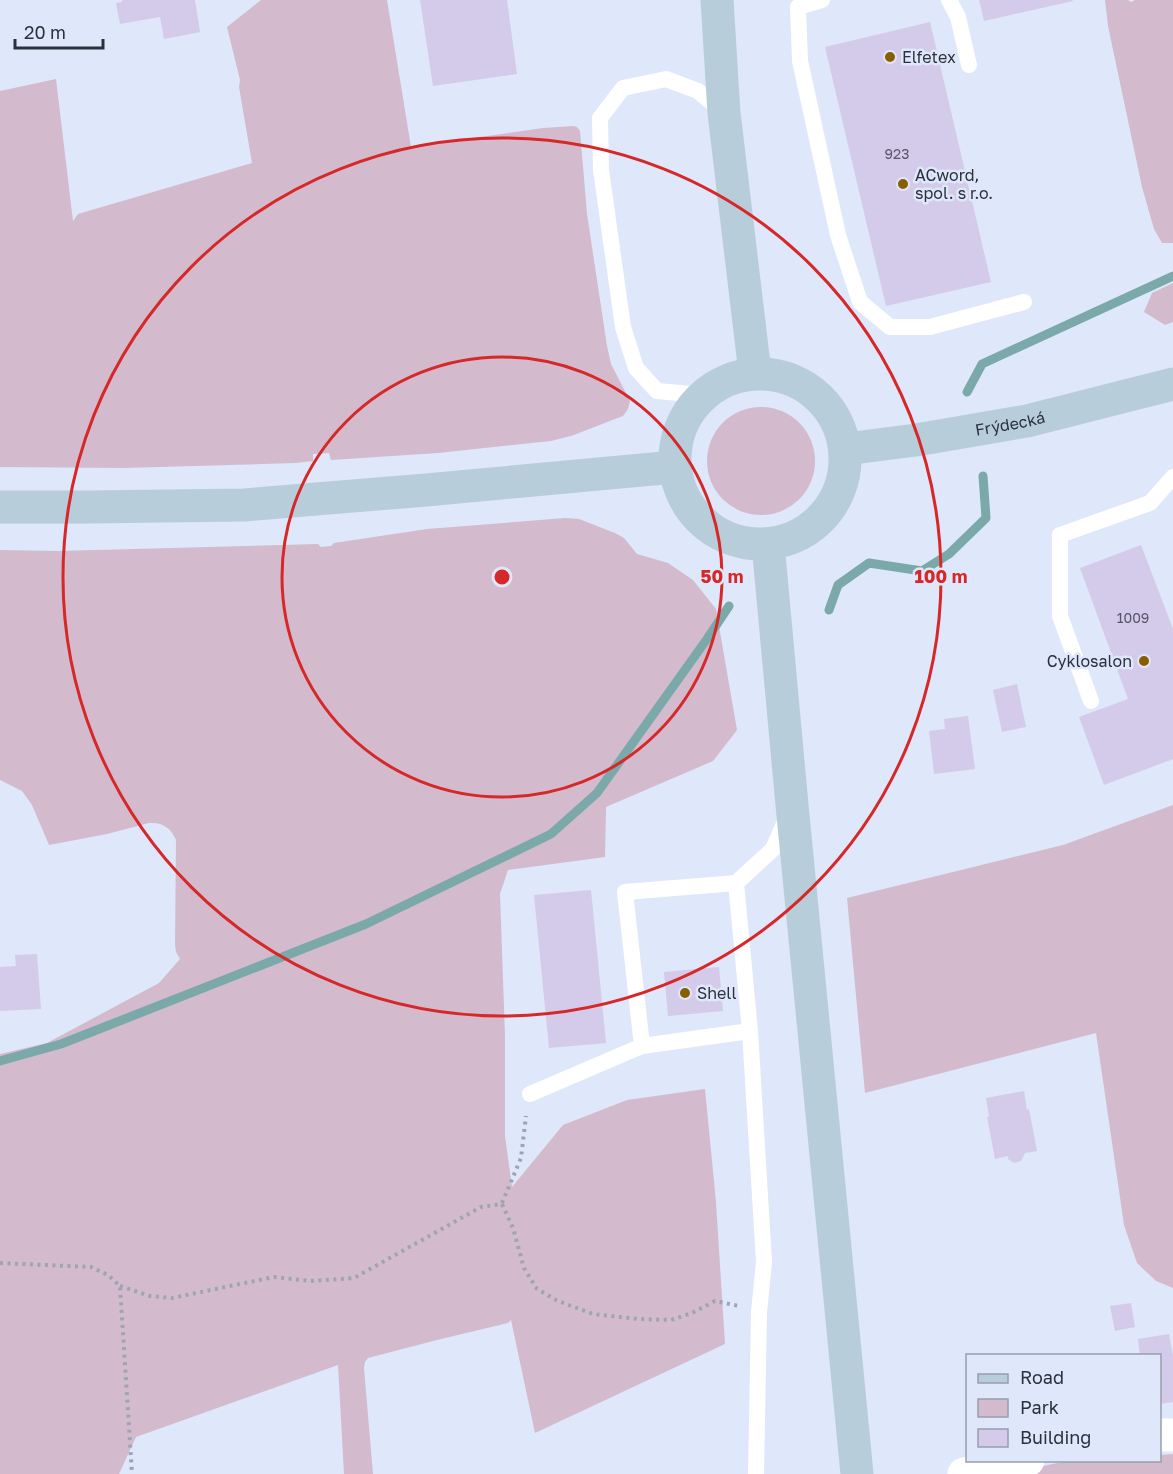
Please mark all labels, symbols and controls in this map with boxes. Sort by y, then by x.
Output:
scale bar [15,12,104,50]
text: 20 m [24,21,66,43]
place label: Elfetex [902,47,956,67]
marker: Elfetex [883,50,897,64]
house number: 923 [885,145,909,162]
place label: ACword, spol. s r.o. [915,165,993,203]
marker: ACword, spol. s r.o. [896,177,910,191]
street label: Frýdecká [974,407,1047,440]
text: 50 m [701,565,743,587]
text: 100 m [915,565,967,587]
centre of rings [492,567,512,587]
house number: 1009 [1117,609,1149,626]
place label: Cyklosalon [1047,651,1132,671]
marker: Cyklosalon [1137,654,1151,668]
place label: Shell [697,983,737,1003]
marker: Shell [678,986,692,1000]
legend [966,1354,1161,1462]
text: Road [1020,1366,1064,1388]
text: Park [1020,1396,1059,1418]
text: Building [1020,1426,1091,1448]

